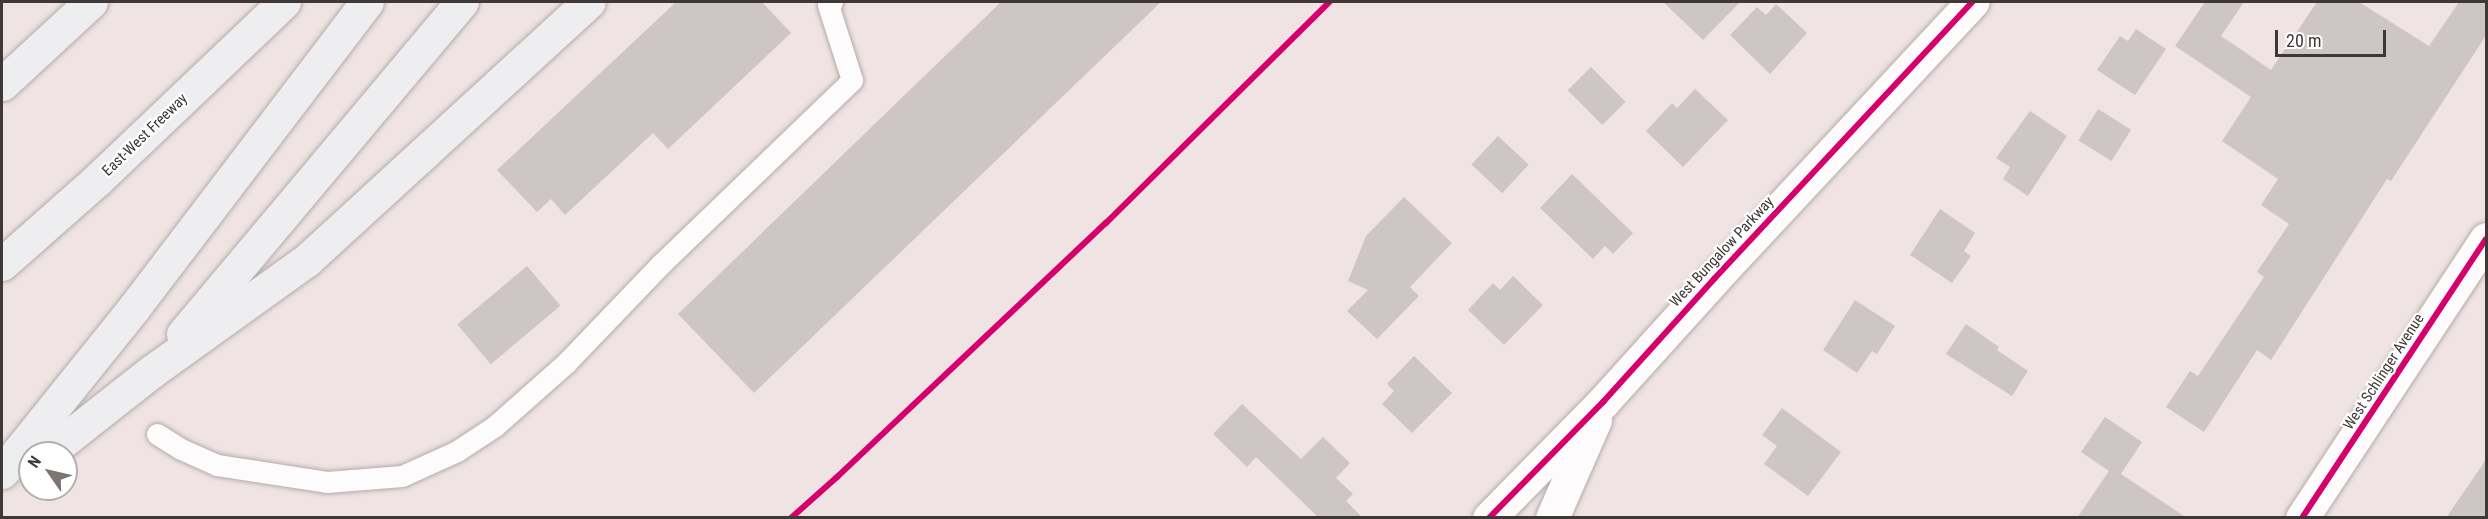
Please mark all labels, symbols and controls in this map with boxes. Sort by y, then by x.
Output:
scale bar [2278,18,2389,56]
text: 20 m [2286,30,2321,51]
street label: East-West Freeway [99,90,191,180]
street label: West Bungalow Parkway [1666,193,1778,311]
street label: West Schlinger Avenue [2340,311,2428,433]
north arrow [18,441,78,501]
text: N [24,452,45,471]

